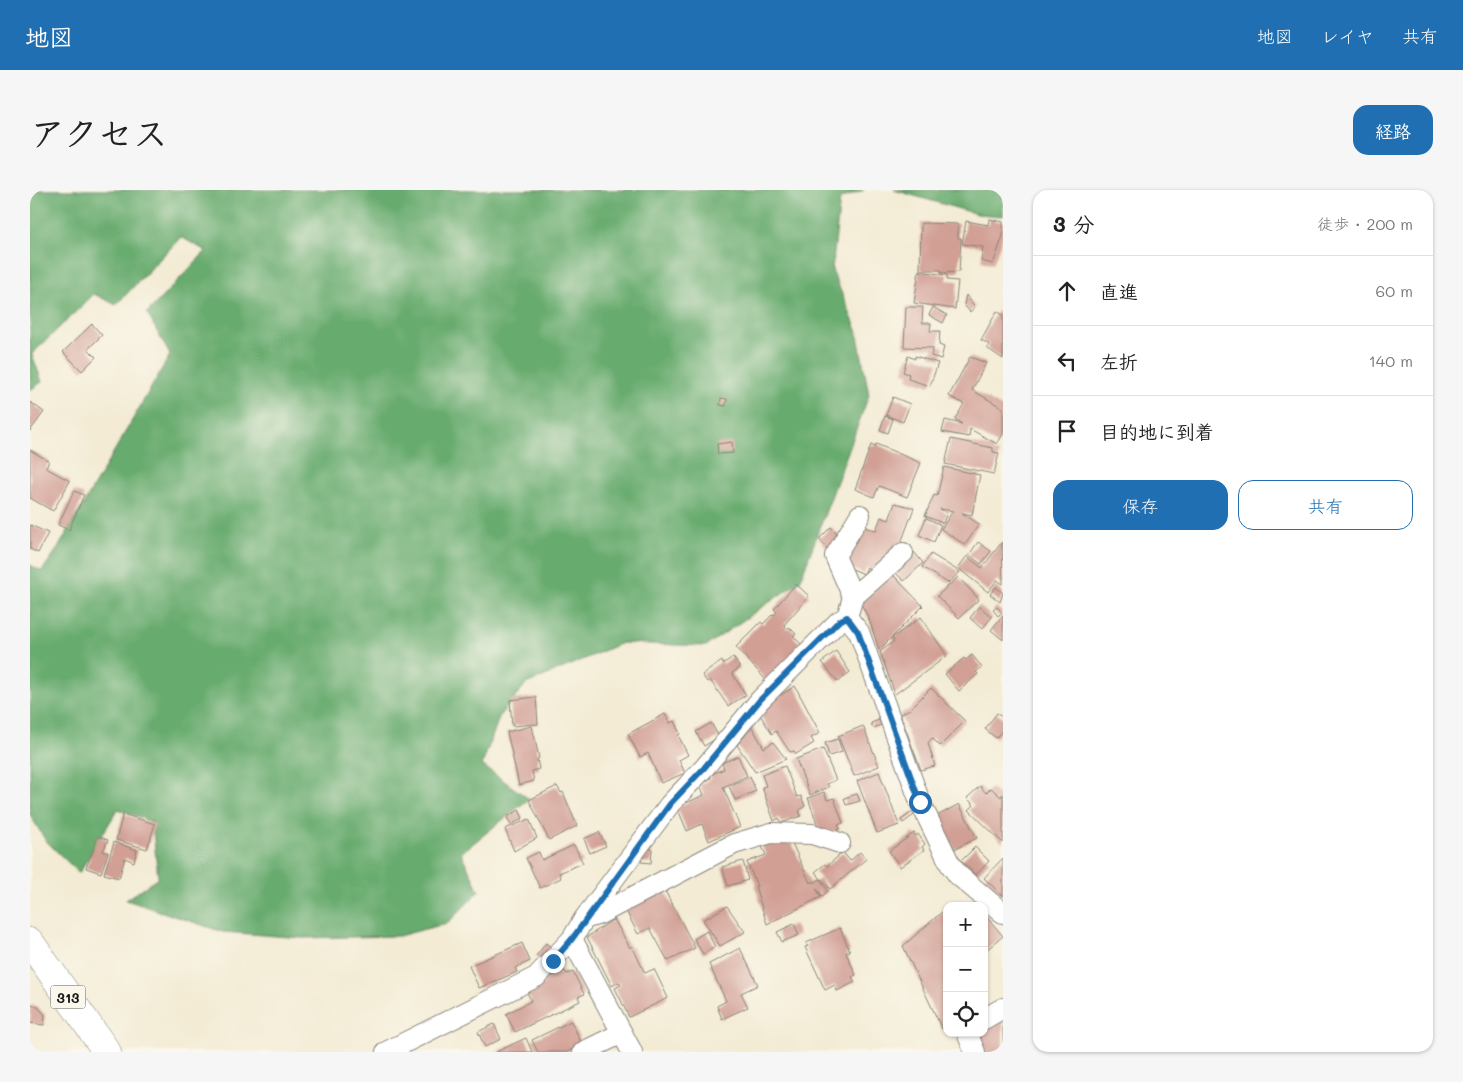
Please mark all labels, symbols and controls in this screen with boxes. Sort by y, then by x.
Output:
text: 地図 [25,21,73,52]
text: 地図 [1257,24,1293,48]
text: レイヤ [1321,24,1374,48]
text: 共有 [1402,24,1438,48]
button: 経路 [1353,105,1433,155]
text: アクセス [30,109,168,155]
text: 3 分 [1053,210,1094,237]
text: 徒歩 · 200 m [1317,213,1413,234]
icon: ahead [1053,277,1081,305]
text: 直進 [1100,279,1138,304]
text: 60 m [1376,280,1413,301]
icon: left [1053,347,1081,375]
text: 左折 [1100,349,1138,374]
text: 140 m [1369,350,1413,371]
icon: arrive [1053,417,1081,445]
text: 目的地に到着 [1100,419,1214,444]
button: 保存 [1053,480,1228,530]
button: 共有 [1238,480,1413,530]
route start [909,791,932,814]
map controls [943,902,988,1037]
button: + [943,902,988,947]
button: − [943,947,988,992]
route end [542,950,565,973]
road number: 313 [50,986,86,1009]
button: locate [943,992,988,1037]

